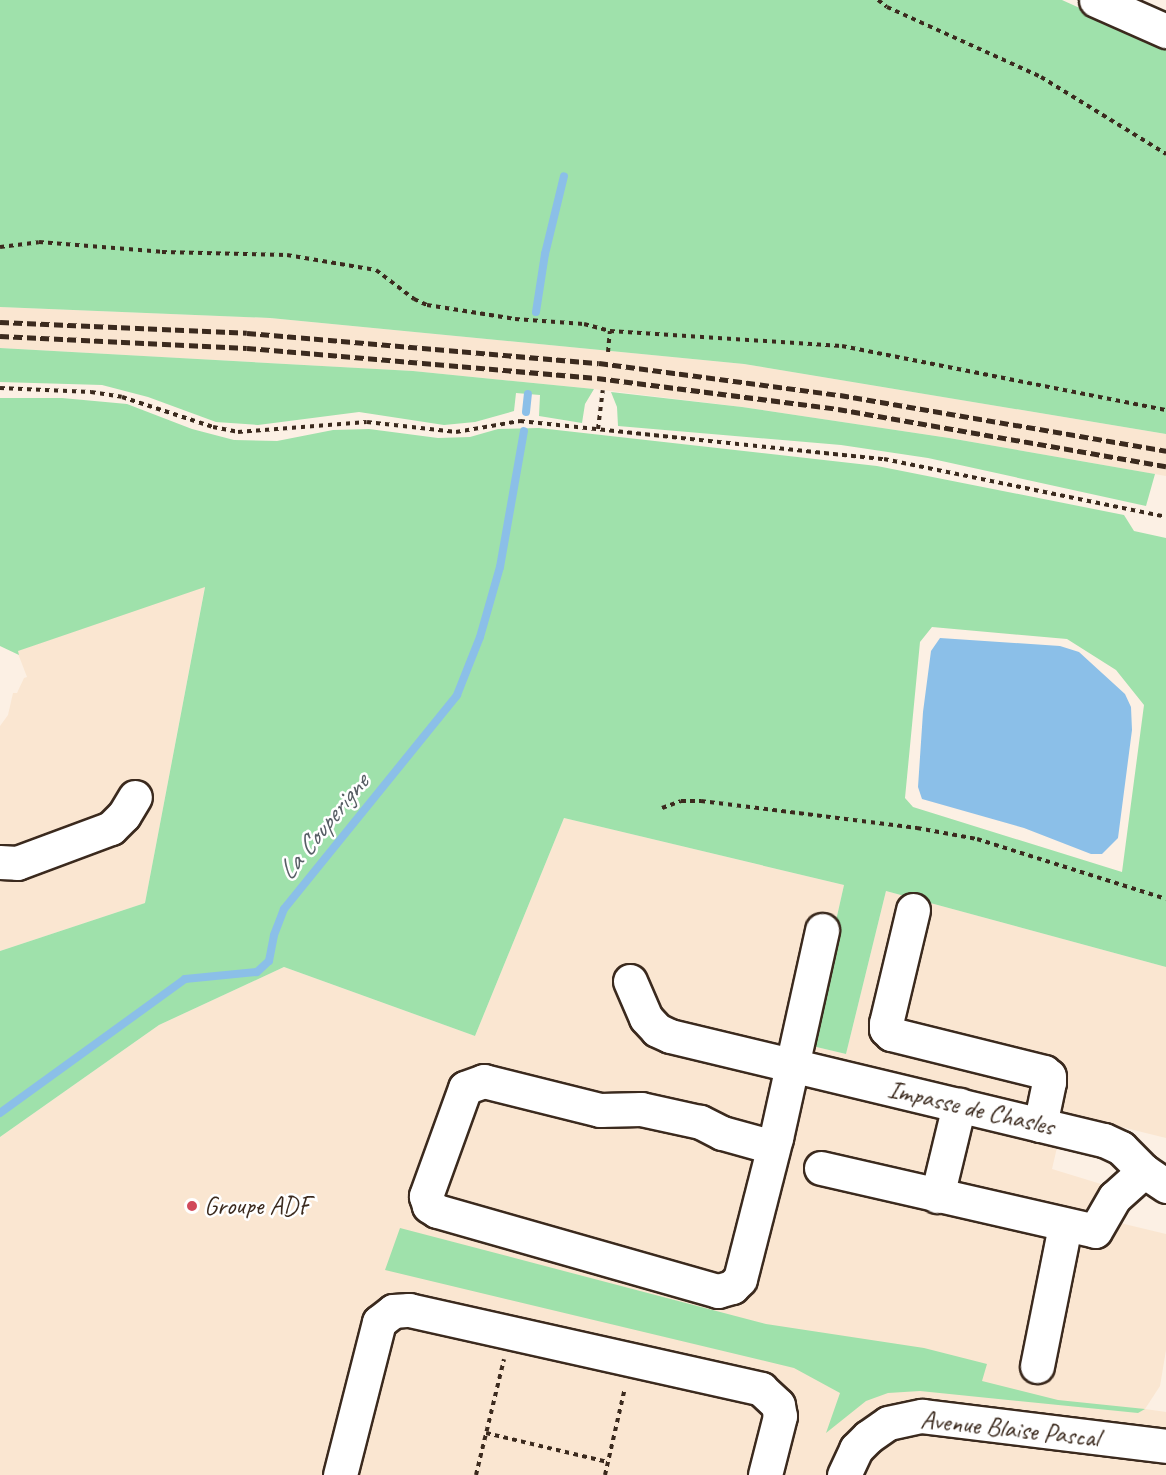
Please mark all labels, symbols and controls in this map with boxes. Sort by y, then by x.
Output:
water label: La Couperigne [271,768,375,886]
street label: Impasse de Chasles [885,1074,1057,1142]
place label: Groupe ADF [204,1190,309,1222]
marker: Groupe ADF [185,1199,199,1213]
street label: Avenue Blaise Pascal [919,1404,1101,1454]

